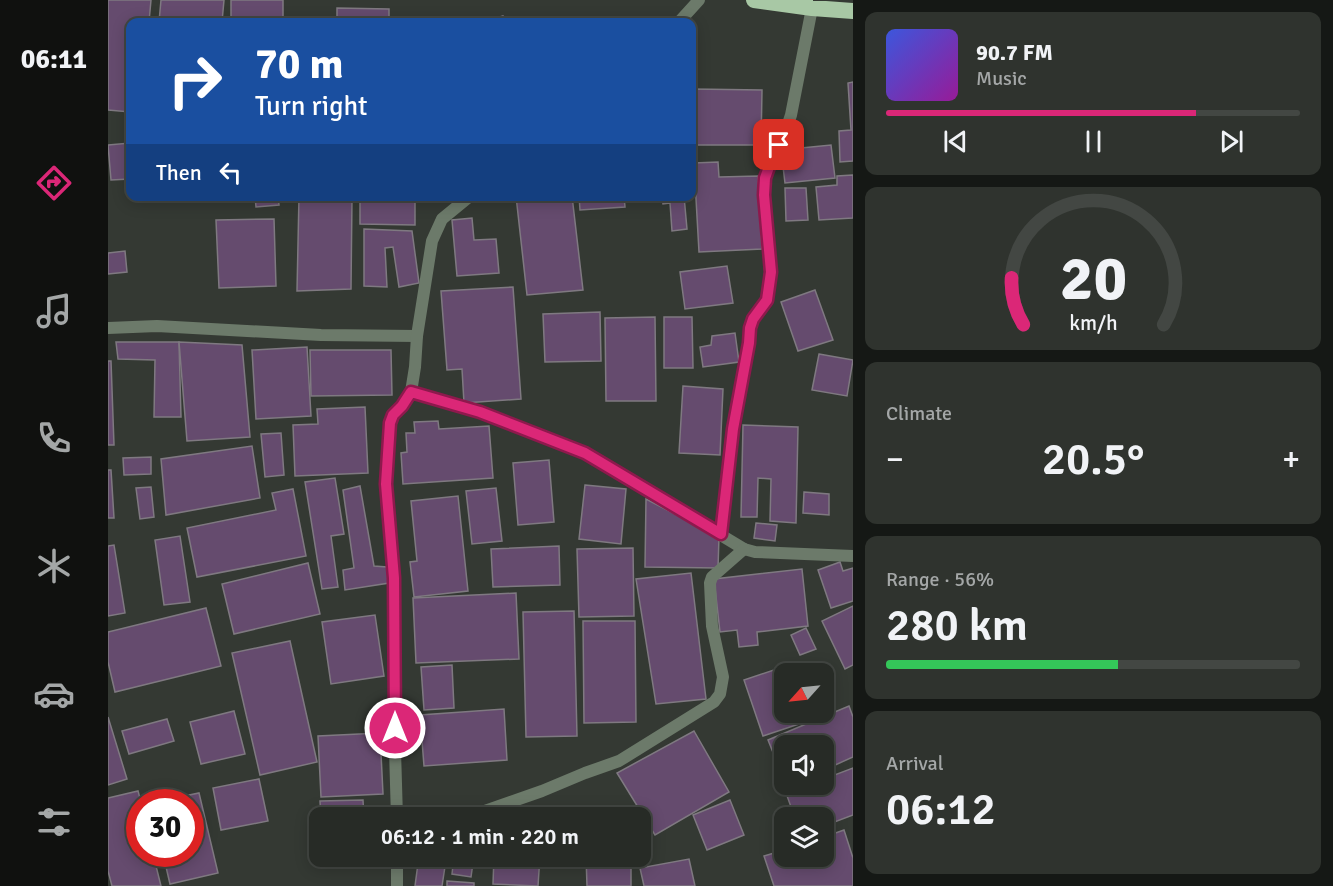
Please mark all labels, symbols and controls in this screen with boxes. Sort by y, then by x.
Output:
text: 70 m [255,39,344,90]
text: 90.7 FM [976,39,1053,66]
icon: right [156,42,234,120]
text: 06:11 [21,43,87,76]
text: Music [976,66,1027,91]
text: Turn right [255,90,368,123]
pin [753,119,804,170]
icon: previous [939,125,972,158]
icon: pause [1077,125,1110,158]
icon: next [1215,125,1248,158]
icon: arrive [762,128,795,161]
icon: left [214,156,247,189]
text: Then [156,159,202,186]
icon: directions [33,162,75,204]
text: 20 [1059,240,1127,317]
icon: music [33,290,75,332]
text: km/h [1069,311,1117,337]
text: Climate [886,401,952,426]
icon: phone [33,417,75,459]
text: 20.5° [1042,432,1144,487]
text: − [886,439,904,480]
text: + [1282,439,1300,480]
icon: climate [33,545,75,587]
text: Range · 56% [886,567,994,592]
text: 280 km [886,598,1028,653]
north arrow [774,663,834,723]
map controls [774,663,834,867]
icon: car [33,673,75,715]
position arrow [363,696,427,760]
button: sound [774,735,834,795]
text: Arrival [886,751,944,776]
text: 06:12 [886,782,996,837]
speed limit sign: 30 [126,789,204,867]
icon: filters [33,801,75,843]
button: layers [774,807,834,867]
text: 06:12 · 1 min · 220 m [381,823,579,850]

